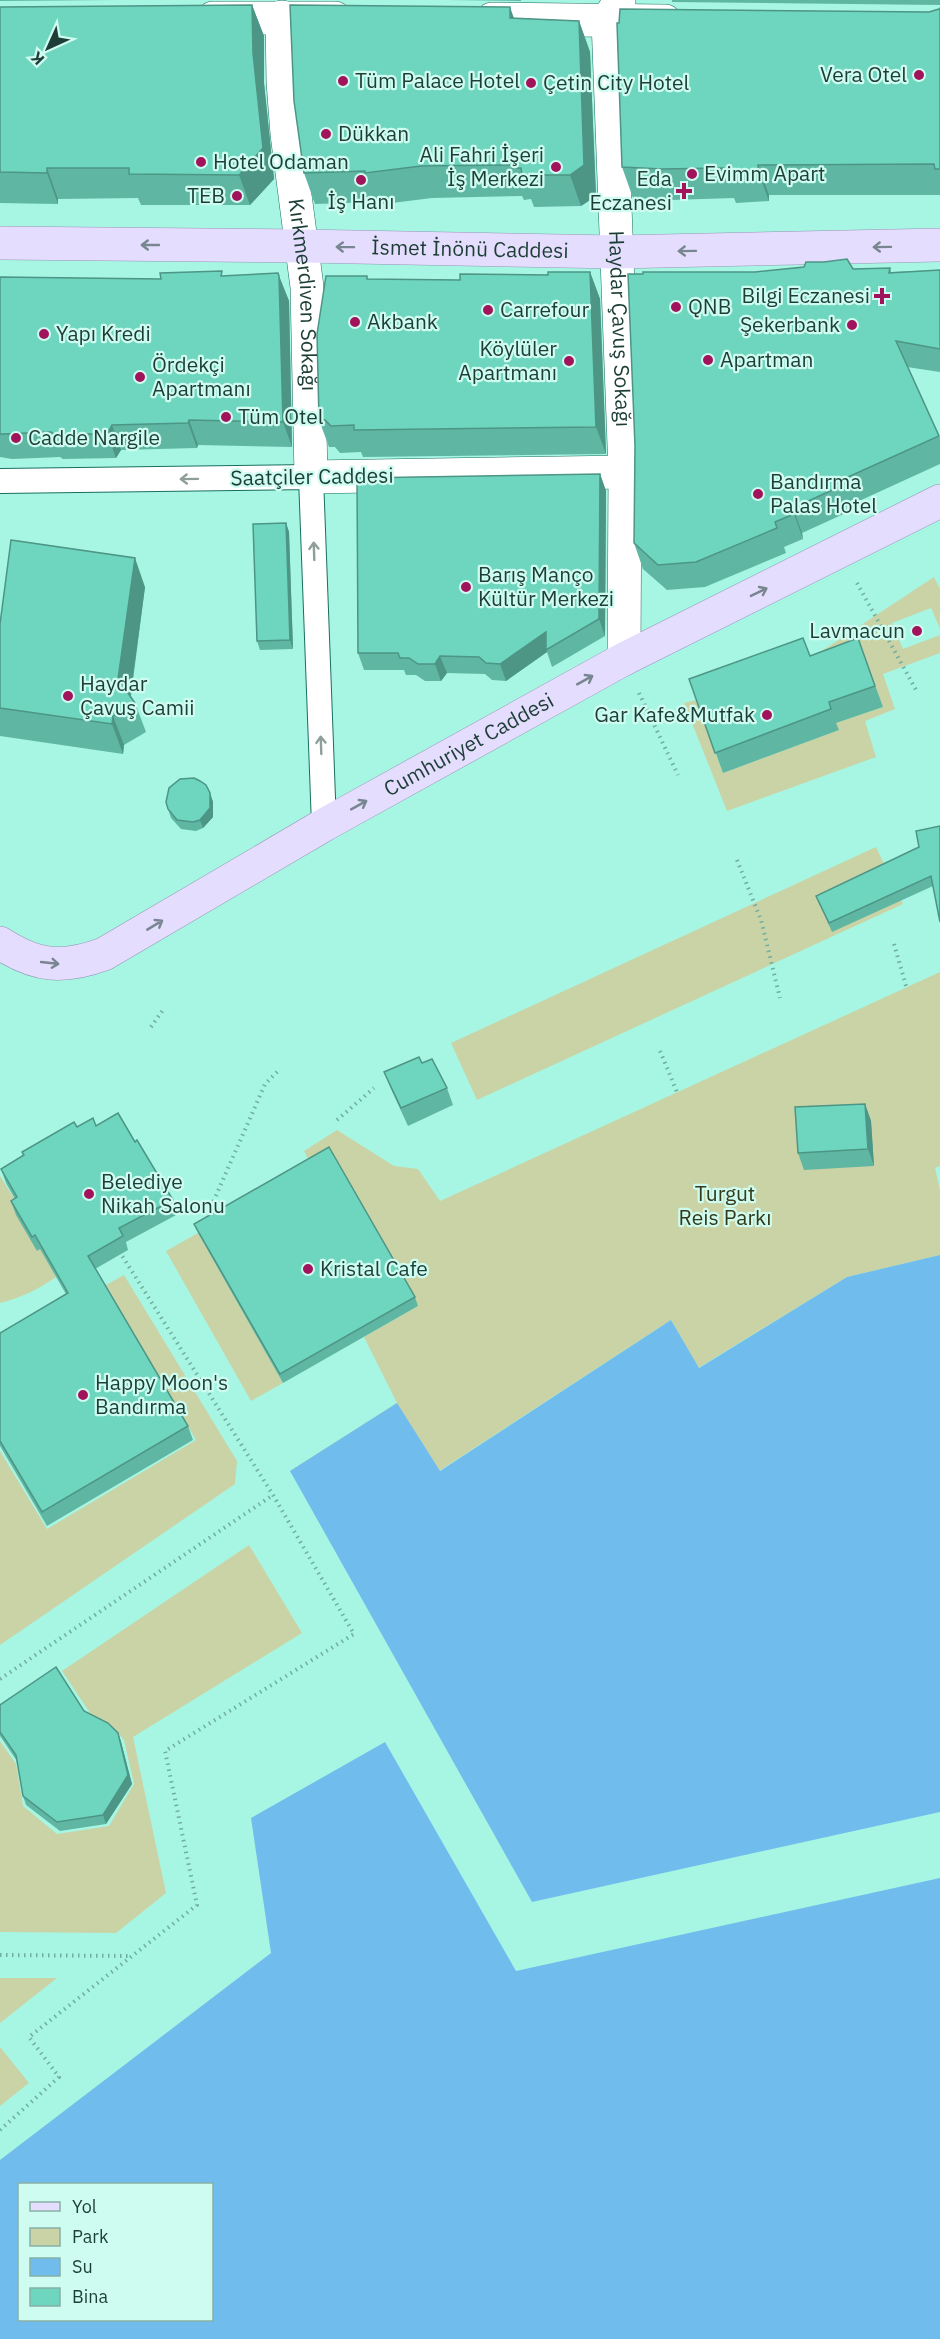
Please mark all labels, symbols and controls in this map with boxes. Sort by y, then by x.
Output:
north arrow [18,18,78,78]
text: K [26,48,48,70]
place label: Vera Otel [820,60,907,88]
place label: Tüm Palace Hotel [355,66,520,94]
place label: Çetin City Hotel [543,68,690,96]
marker: Vera Otel [912,68,926,82]
marker: Tüm Palace Hotel [336,74,350,88]
marker: Çetin City Hotel [524,76,538,90]
place label: Dükkan [338,119,409,147]
marker: Dükkan [319,127,333,141]
place label: Ali Fahri İşeri İş Merkezi [420,140,544,192]
place label: Hotel Odaman [213,147,349,175]
marker: Hotel Odaman [194,155,208,169]
place label: Evimm Apart [704,159,825,187]
marker: Ali Fahri İşeri İş Merkezi [549,160,563,174]
place label: Eda Eczanesi [590,164,672,216]
marker: Evimm Apart [685,167,699,181]
marker: İş Hanı [354,173,368,187]
place label: TEB [187,181,225,209]
marker: Eda Eczanesi [677,184,691,198]
place label: İş Hanı [328,187,394,215]
marker: TEB [230,189,244,203]
street label: Kırkmerdiven Sokağı [283,197,324,391]
street label: Haydar Çavuş Sokağı [603,230,638,427]
street label: İsmet İnönü Caddesi [371,232,569,264]
one-way arrow [140,239,160,251]
one-way arrow [335,241,355,252]
one-way arrow [872,241,892,252]
one-way arrow [677,245,697,257]
place label: Bilgi Eczanesi [742,281,870,309]
marker: Bilgi Eczanesi [875,289,889,303]
place label: QNB [688,292,731,320]
place label: Carrefour [500,295,590,323]
marker: QNB [669,300,683,314]
marker: Carrefour [481,303,495,317]
place label: Akbank [367,307,438,335]
place label: Şekerbank [740,310,840,338]
marker: Akbank [348,315,362,329]
marker: Şekerbank [845,318,859,332]
place label: Yapı Kredi [56,319,151,347]
marker: Yapı Kredi [37,327,51,341]
place label: Köylüler Apartmanı [458,334,557,386]
place label: Apartman [720,345,814,373]
place label: Ördekçi Apartmanı [152,350,251,402]
marker: Apartman [701,353,715,367]
marker: Köylüler Apartmanı [562,354,576,368]
marker: Ördekçi Apartmanı [133,370,147,384]
place label: Tüm Otel [238,402,324,430]
marker: Tüm Otel [219,410,233,424]
place label: Cadde Nargile [28,423,160,451]
marker: Cadde Nargile [9,431,23,445]
street label: Saatçiler Caddesi [230,461,394,491]
place label: Bandırma Palas Hotel [770,467,877,519]
one-way arrow [180,473,200,484]
marker: Bandırma Palas Hotel [751,487,765,501]
one-way arrow [308,541,319,561]
place label: Barış Manço Kültür Merkezi [478,560,614,612]
marker: Barış Manço Kültür Merkezi [459,580,473,594]
one-way arrow [749,586,767,597]
place label: Lavmacun [809,616,905,644]
marker: Lavmacun [910,624,924,638]
place label: Haydar Çavuş Camii [80,669,195,721]
one-way arrow [576,674,593,686]
street label: Cumhuriyet Caddesi [378,686,558,802]
marker: Haydar Çavuş Camii [61,689,75,703]
place label: Gar Kafe&Mutfak [594,700,755,728]
marker: Gar Kafe&Mutfak [760,708,774,722]
one-way arrow [315,736,326,756]
one-way arrow [350,799,367,811]
one-way arrow [146,919,163,931]
one-way arrow [40,958,60,969]
place label: Belediye Nikah Salonu [101,1167,225,1219]
park label: Turgut Reis Parkı [679,1179,771,1231]
marker: Belediye Nikah Salonu [82,1187,96,1201]
place label: Kristal Cafe [320,1254,428,1282]
marker: Kristal Cafe [301,1262,315,1276]
place label: Happy Moon's Bandırma [95,1368,228,1420]
marker: Happy Moon's Bandırma [76,1388,90,1402]
legend [18,2183,213,2321]
text: Yol [72,2195,97,2218]
text: Park [72,2225,109,2248]
text: Su [72,2255,93,2278]
text: Bina [72,2285,108,2308]

